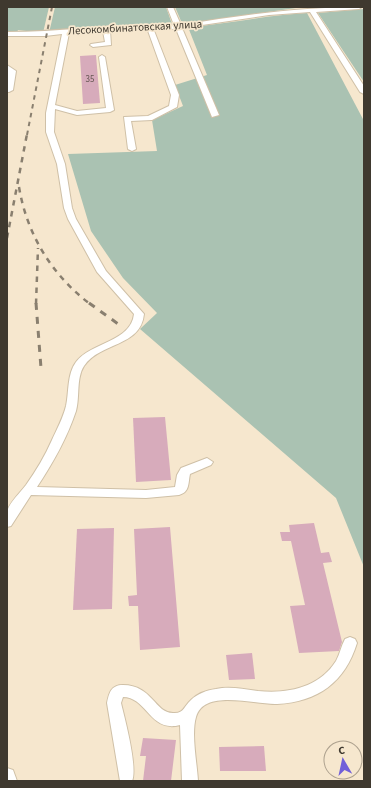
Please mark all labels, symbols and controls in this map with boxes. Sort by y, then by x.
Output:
street label: Лесокомбинатовская улица [68,16,202,38]
house number: 35 [86,73,95,86]
north arrow [323,740,363,780]
text: С [337,743,346,759]

